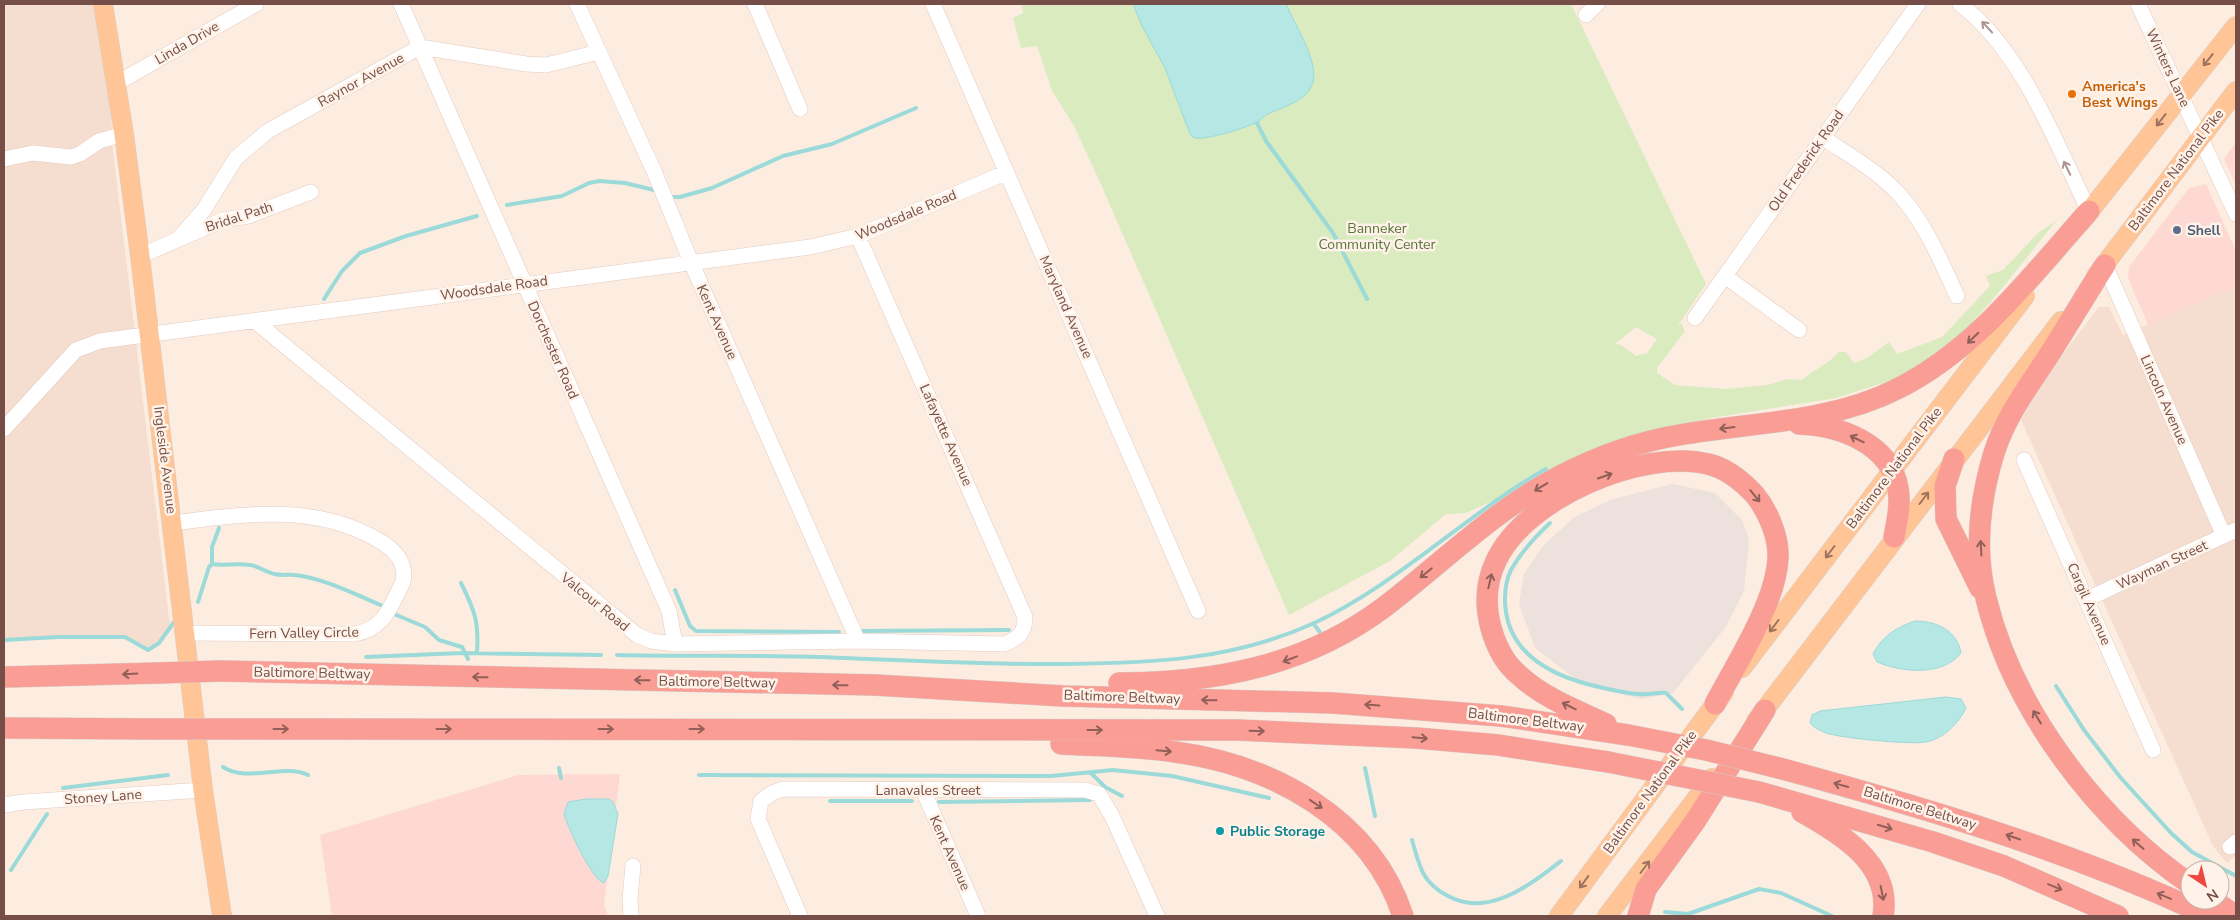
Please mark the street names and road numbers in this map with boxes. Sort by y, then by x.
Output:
street label: Linda Drive [151,17,223,69]
street label: Winters Lane [2142,26,2194,110]
street label: Raynor Avenue [314,48,408,112]
street label: Baltimore National Pike [2124,105,2228,235]
street label: Old Frederick Road [1764,106,1848,216]
street label: Woodsdale Road [852,185,960,245]
street label: Bridal Path [203,197,275,237]
street label: Maryland Avenue [1035,252,1097,362]
street label: Woodsdale Road [439,271,549,305]
street label: Kent Avenue [692,282,742,362]
street label: Dorchester Road [523,298,583,402]
street label: Lincoln Avenue [2136,352,2192,448]
street label: Lafayette Avenue [915,381,977,489]
street label: Baltimore National Pike [1842,403,1946,533]
street label: Ingleside Avenue [149,405,181,515]
street label: Wayman Street [2113,536,2211,594]
street label: Cargil Avenue [2062,560,2116,648]
street label: Valcour Road [556,568,633,636]
street label: Fern Valley Circle [249,623,359,643]
street label: Baltimore Beltway [253,662,371,684]
street label: Baltimore Beltway [658,671,776,693]
street label: Baltimore Beltway [1063,685,1182,709]
street label: Baltimore Beltway [1467,703,1586,737]
street label: Baltimore National Pike [1599,727,1701,857]
street label: Lanavales Street [876,781,981,800]
street label: Baltimore Beltway [1861,782,1979,834]
street label: Stoney Lane [64,785,142,809]
street label: Kent Avenue [925,813,975,893]

